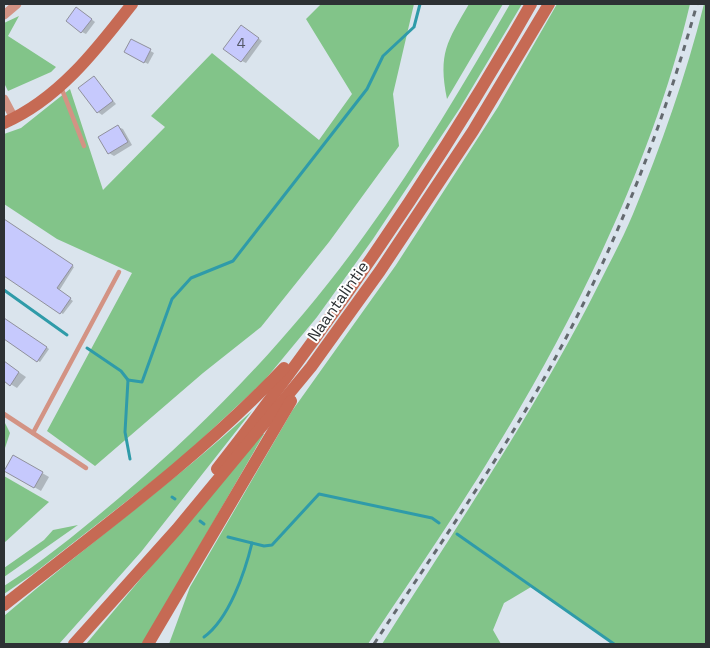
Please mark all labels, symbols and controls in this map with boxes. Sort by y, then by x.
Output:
house number: 4 [237,34,246,52]
street label: Naantalintie [303,257,373,345]

